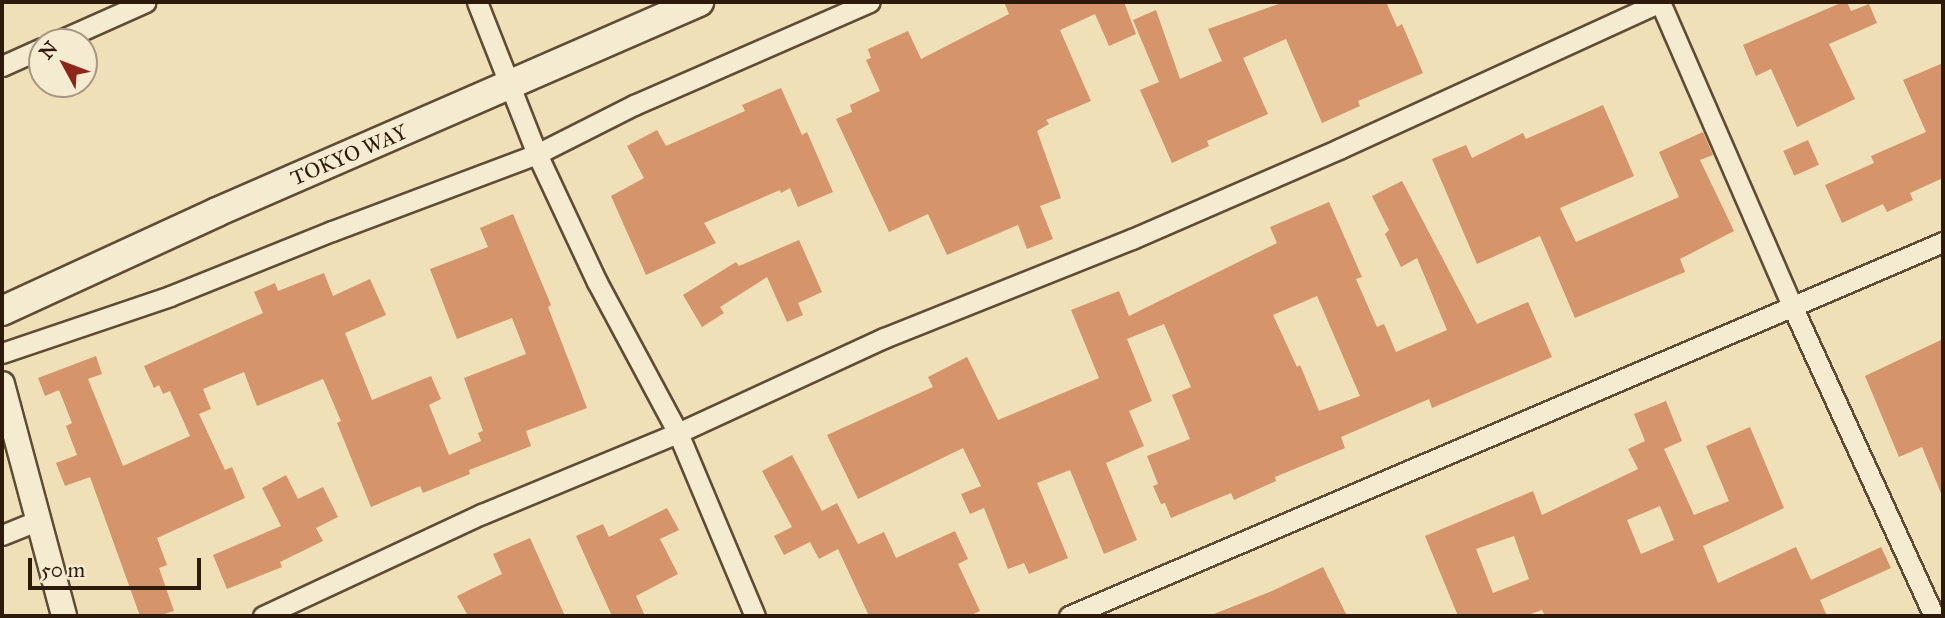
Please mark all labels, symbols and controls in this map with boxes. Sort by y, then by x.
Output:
north arrow [28,28,98,98]
text: N [34,37,62,64]
street label: TOKYO WAY [287,119,411,191]
scale bar [32,544,205,588]
text: 50 m [41,557,85,583]

